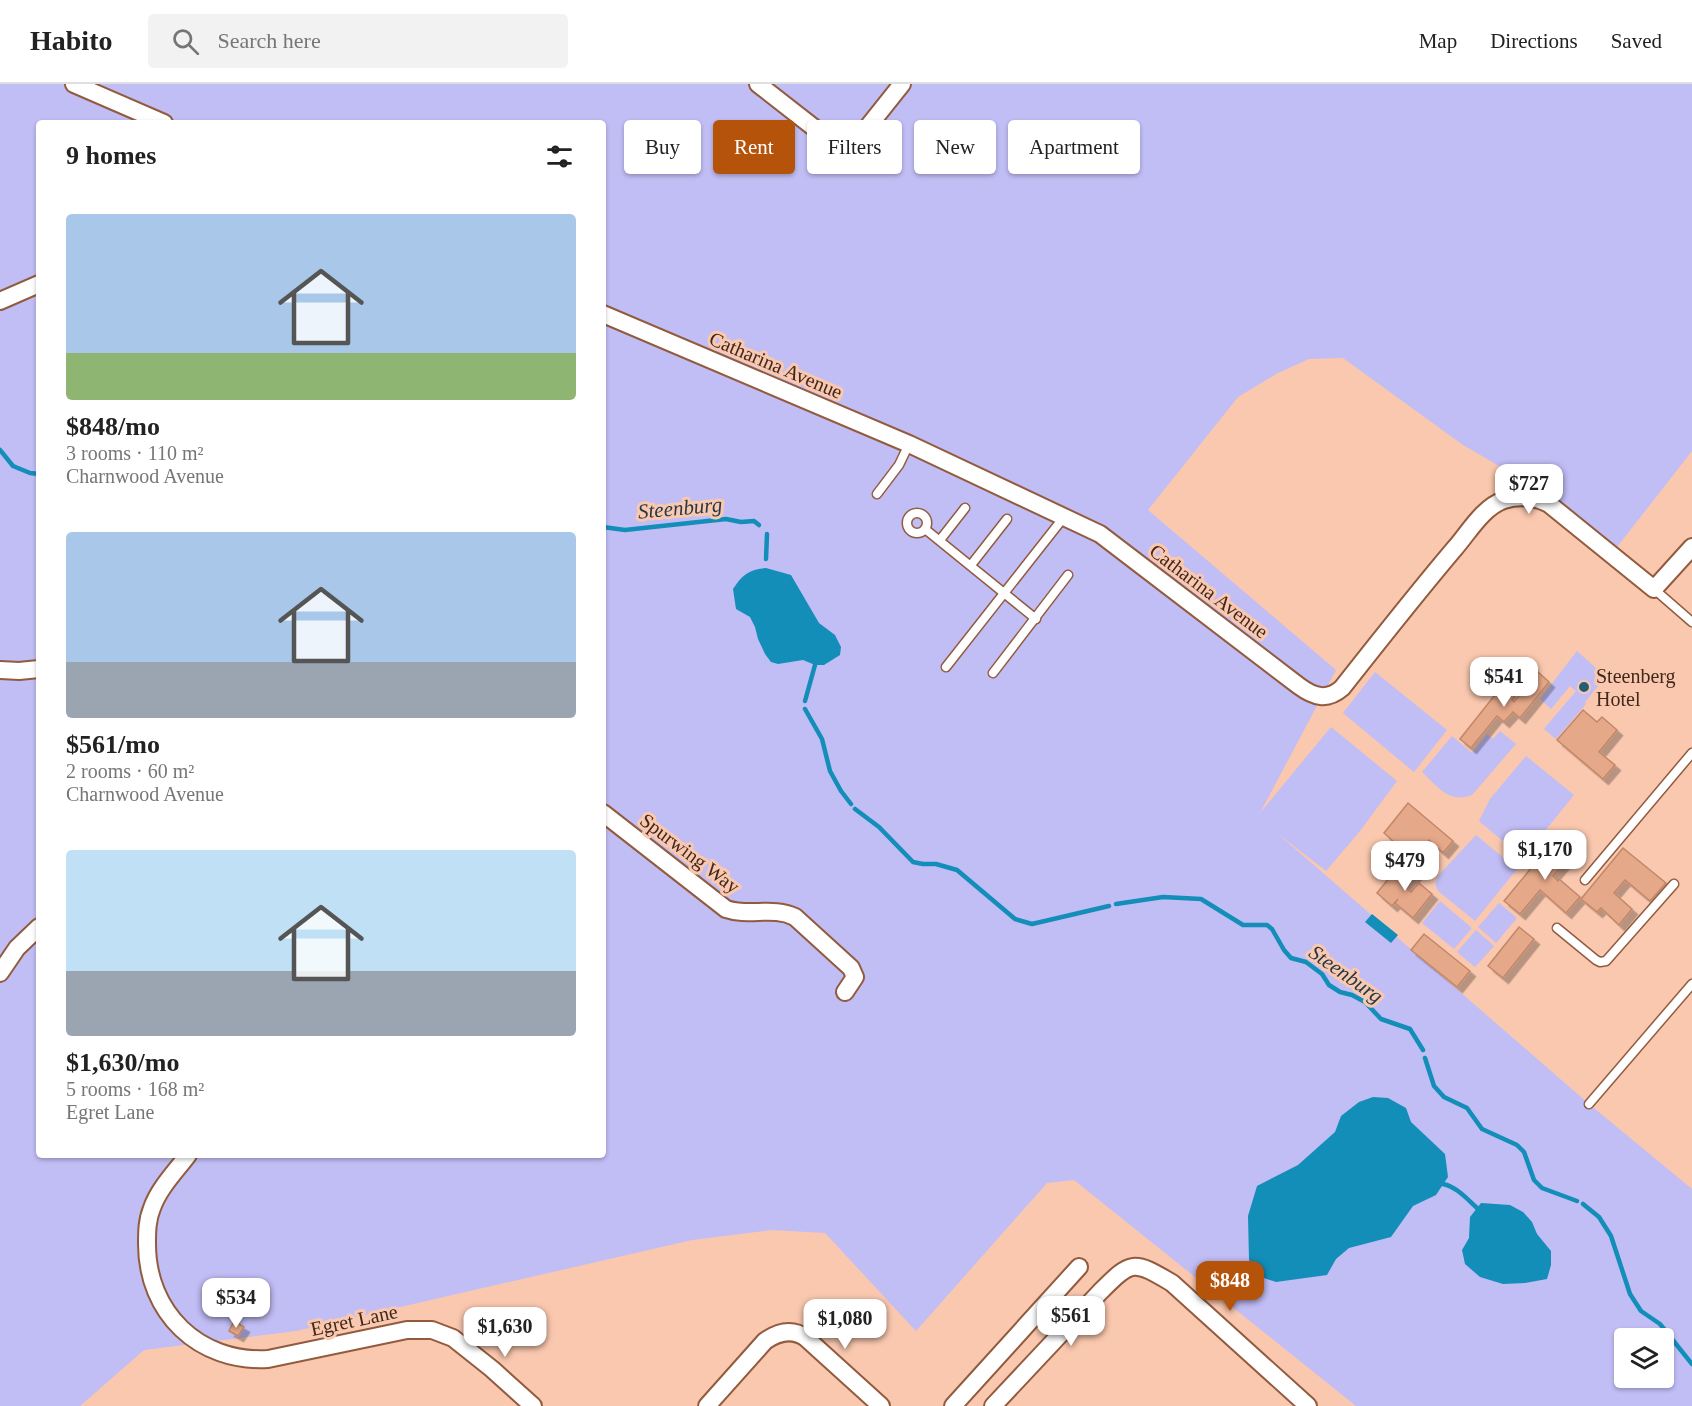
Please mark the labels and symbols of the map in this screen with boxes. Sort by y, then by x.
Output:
street label: Catharina Avenue [706,327,846,403]
pin: $727 [1493,464,1565,515]
water label: Steenburg [637,492,723,524]
street label: Catharina Avenue [1146,539,1273,643]
pin: $541 [1468,657,1540,708]
place label: Steenberg Hotel [1596,665,1676,710]
marker: Steenberg Hotel [1577,680,1591,694]
street label: Spurwing Way [635,809,744,898]
pin: $1,170 [1496,830,1594,881]
pin: $479 [1369,841,1441,892]
water label: Steenburg [1305,940,1387,1008]
pin: $848 [1194,1261,1266,1312]
pin: $534 [200,1278,272,1329]
pin: $561 [1035,1296,1107,1347]
pin: $1,080 [796,1299,894,1350]
street label: Egret Lane [309,1300,400,1341]
pin: $1,630 [456,1307,554,1358]

